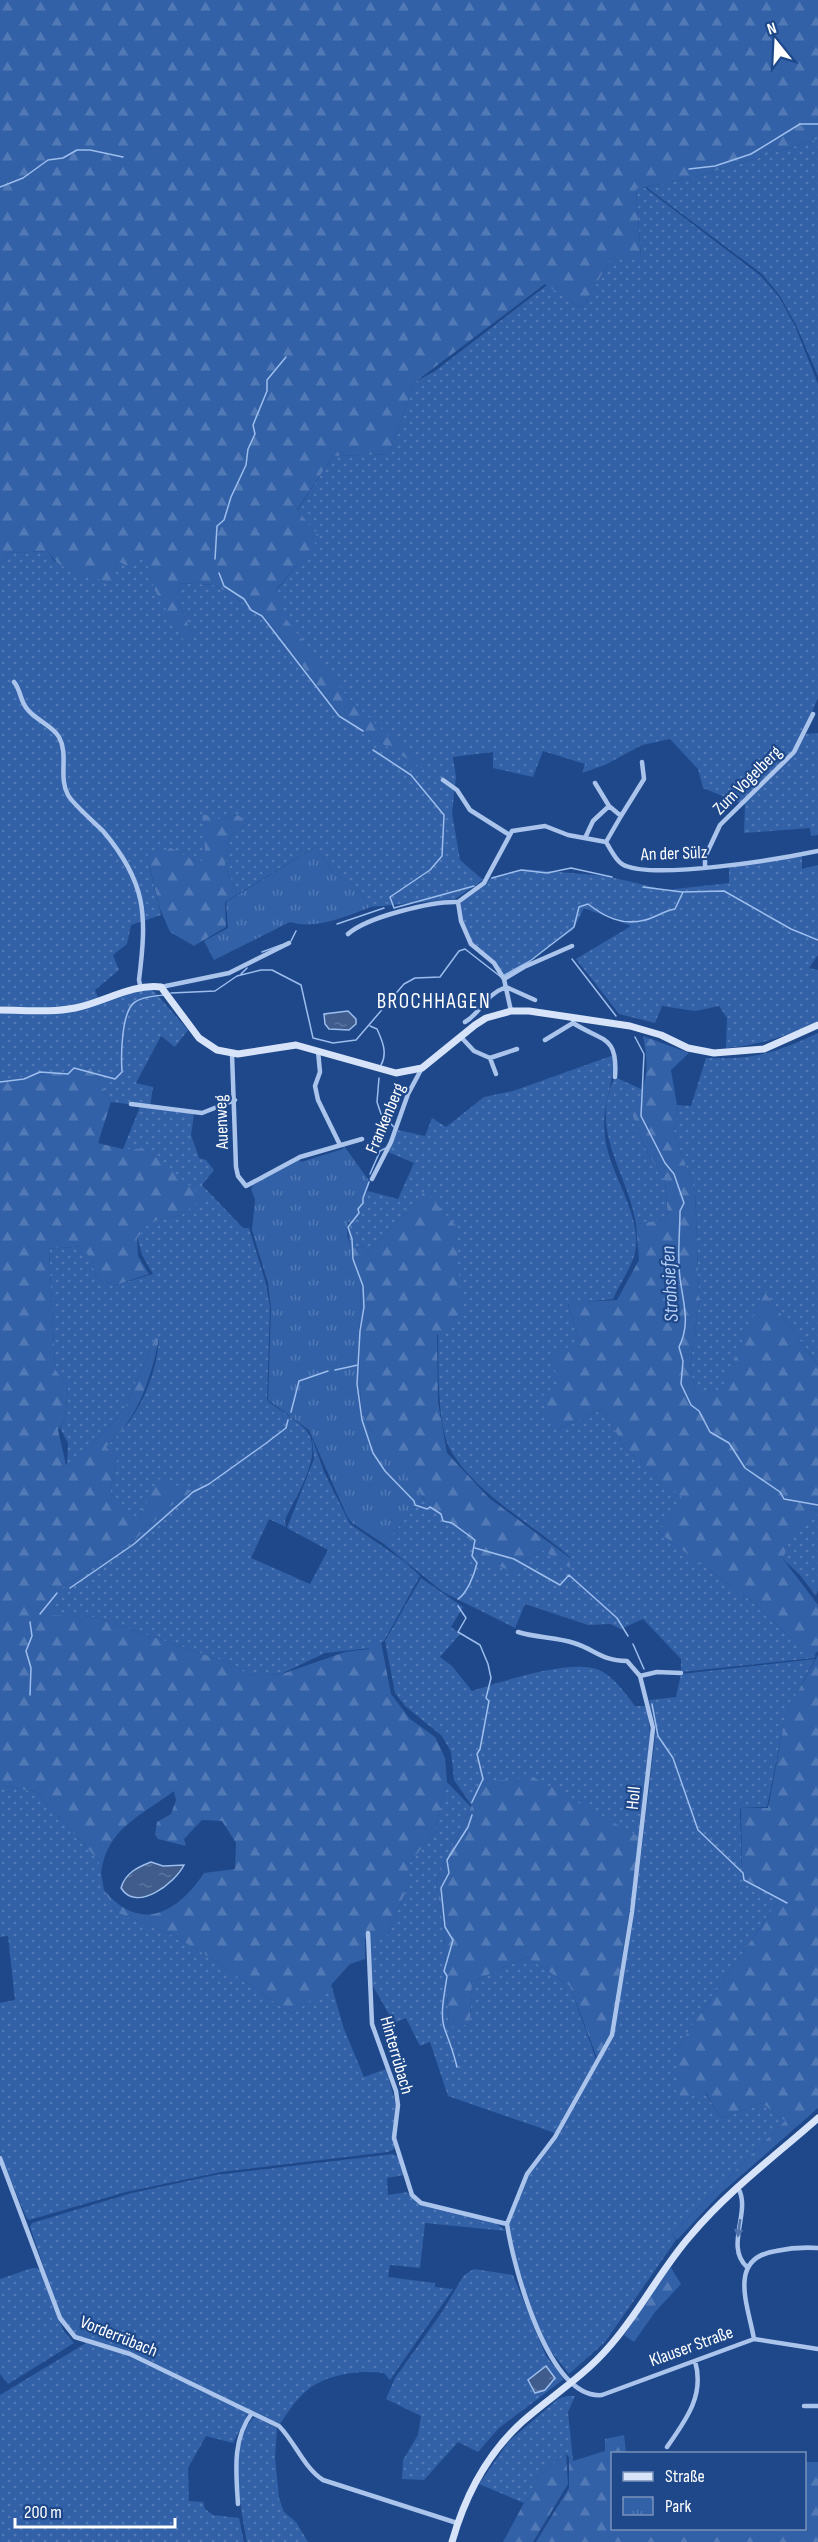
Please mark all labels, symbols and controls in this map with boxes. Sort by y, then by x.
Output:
north arrow [746,12,806,72]
text: N [765,19,779,40]
street label: Zum Vogelberg [709,742,786,819]
street label: An der Sülz [639,842,708,865]
district label: BROCHHAGEN [377,989,491,1014]
street label: Frankenberg [361,1080,410,1157]
street label: Auenweg [210,1094,233,1151]
water label: Strohsiefen [656,1245,684,1323]
street label: Holl [622,1785,645,1811]
street label: Hinterrübach [375,2014,418,2097]
one-way arrow [734,2219,743,2238]
street label: Vorderrübach [77,2311,161,2362]
street label: Klauser Straße [646,2322,736,2371]
legend [611,2452,806,2530]
text: Straße [665,2466,705,2487]
scale bar [15,2491,176,2529]
text: Park [665,2496,691,2517]
text: 200 m [24,2502,62,2523]

